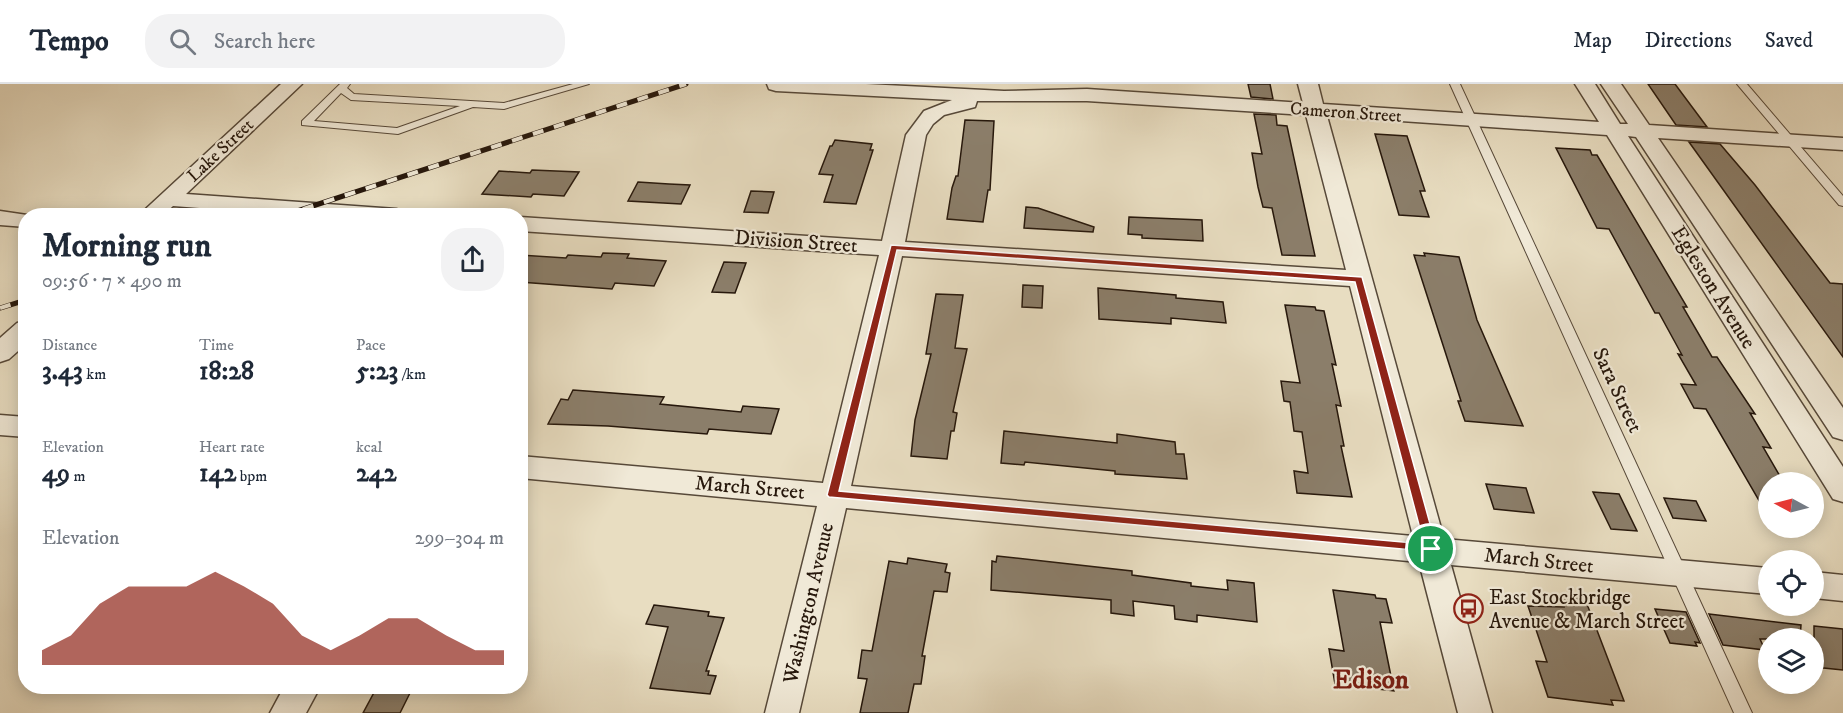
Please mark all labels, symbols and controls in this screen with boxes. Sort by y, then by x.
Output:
search box [145,14,565,68]
text: Tempo [30,24,109,59]
icon: search [166,25,199,58]
text: Search here [214,28,315,55]
text: Map [1573,28,1612,54]
text: Directions [1645,28,1732,54]
text: Saved [1765,28,1813,54]
street label: Cameron Street [1289,98,1403,128]
street label: Lake Street [183,114,259,187]
street label: Egleston Avenue [1665,221,1761,354]
street label: Division Street [733,225,859,259]
text: Morning run [42,226,211,267]
button: share [441,228,504,291]
text: 09:56 · 7 × 490 m [42,269,182,294]
text: Distance [42,335,97,355]
text: Time [199,335,234,355]
text: Pace [356,335,386,355]
street label: Sara Street [1586,344,1648,437]
text: 3.43 [42,355,83,388]
text: 18:28 [199,355,254,388]
text: 5:23 [356,355,398,388]
text: km [83,364,106,384]
text: /km [398,364,426,384]
text: Elevation [42,437,104,457]
text: Heart rate [199,437,265,457]
text: kcal [356,437,382,457]
text: 49 [42,457,70,490]
text: 142 [199,457,236,490]
text: 242 [356,457,397,490]
text: m [70,466,85,486]
text: bpm [236,466,267,486]
street label: March Street [694,470,806,506]
north arrow [1758,472,1824,538]
map controls [1758,472,1824,694]
street label: Washington Avenue [778,520,840,687]
pin [1405,523,1456,574]
text: Elevation [42,526,119,551]
text: 299–304 m [415,526,504,551]
icon: arrive [1414,532,1447,565]
street label: March Street [1483,542,1595,580]
button: locate [1758,550,1824,616]
place label: East Stockbridge Avenue & March Street [1489,585,1685,635]
bus stop icon: East Stockbridge Avenue & March Street [1452,593,1484,625]
button: layers [1758,628,1824,694]
district label: Edison [1333,663,1410,697]

